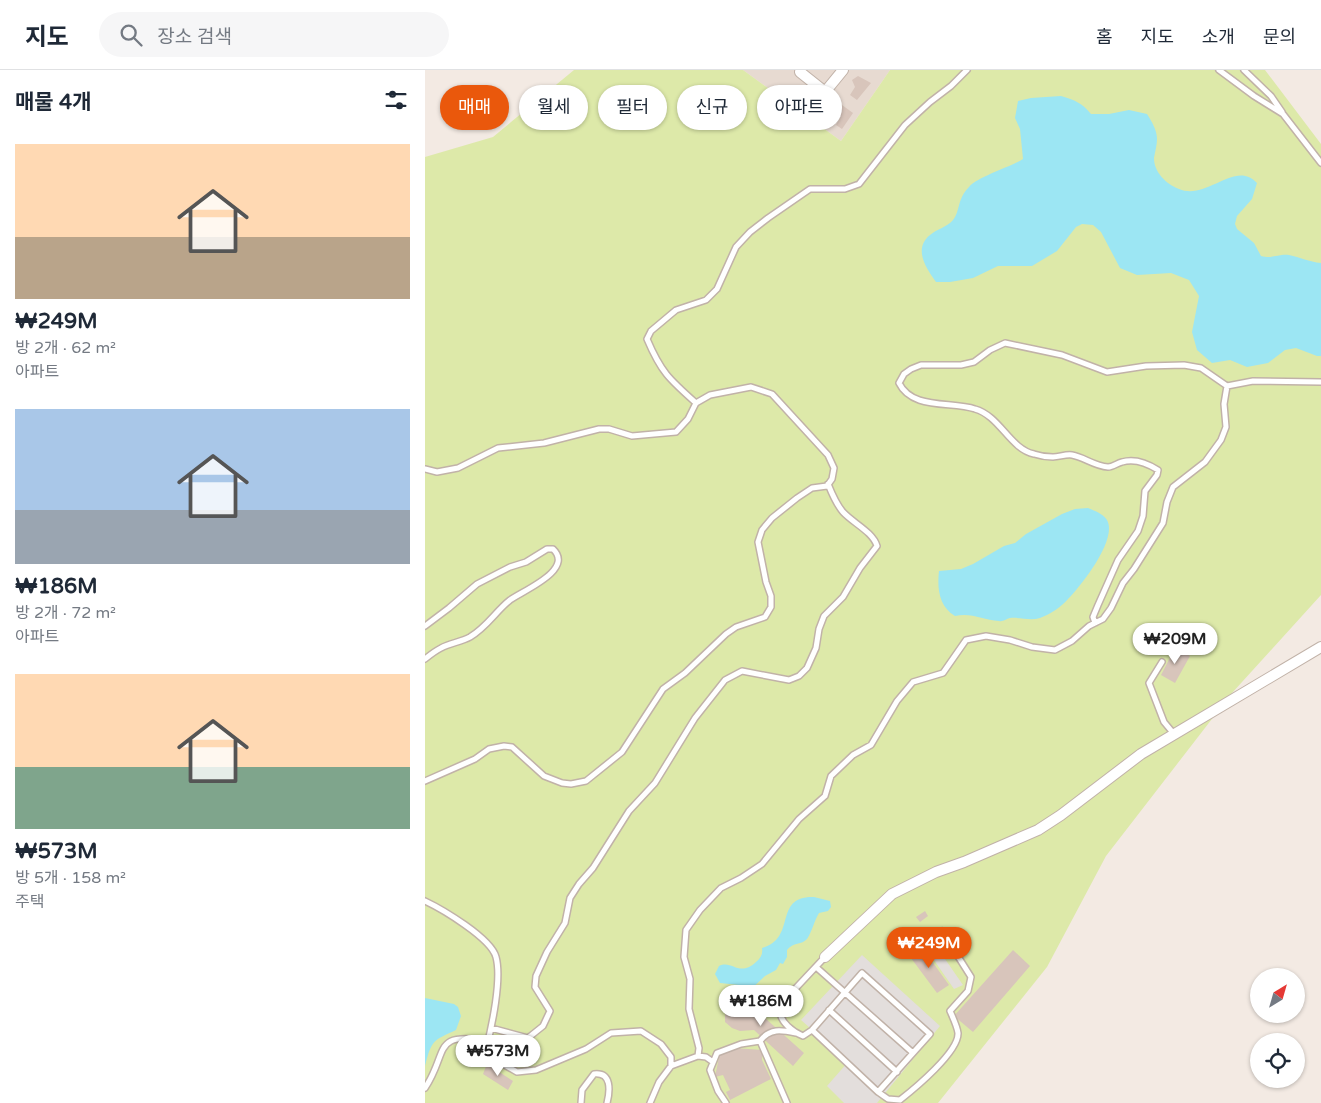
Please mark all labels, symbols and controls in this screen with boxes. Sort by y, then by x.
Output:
search box [99,12,449,57]
icon: search [117,21,145,49]
text: 지도 [25,23,69,52]
text: 장소 검색 [157,26,232,48]
text: 홈 [1096,26,1113,48]
text: 지도 [1141,26,1174,48]
text: 소개 [1202,26,1235,48]
text: 문의 [1263,26,1296,48]
chip: 매매 [440,85,509,130]
chip: 월세 [519,85,588,130]
chip: 필터 [598,85,667,130]
chip: 신규 [677,85,747,130]
chip: 아파트 [757,85,842,130]
icon: filters [382,86,410,114]
text: 매물 4개 [15,90,92,115]
icon: home [168,176,258,266]
text: ₩249M [15,309,98,334]
text: 방 2개 · 62 m² [15,338,116,358]
text: 아파트 [15,362,59,382]
icon: home [168,441,258,531]
text: ₩186M [15,574,98,599]
text: 방 2개 · 72 m² [15,603,116,623]
pin: ₩209M [1140,622,1210,665]
text: 아파트 [15,627,59,647]
text: ₩209M [1144,629,1206,649]
icon: home [168,706,258,796]
text: ₩573M [15,839,98,864]
text: 방 5개 · 158 m² [15,868,126,888]
text: 주택 [15,892,44,912]
pin: ₩249M [894,926,964,969]
text: ₩249M [898,933,960,953]
north arrow [1250,968,1305,1022]
map controls [1250,968,1305,1088]
pin: ₩186M [726,984,796,1027]
text: ₩186M [730,991,792,1011]
button: locate [1250,1033,1305,1088]
pin: ₩573M [463,1034,533,1077]
text: ₩573M [467,1041,529,1061]

